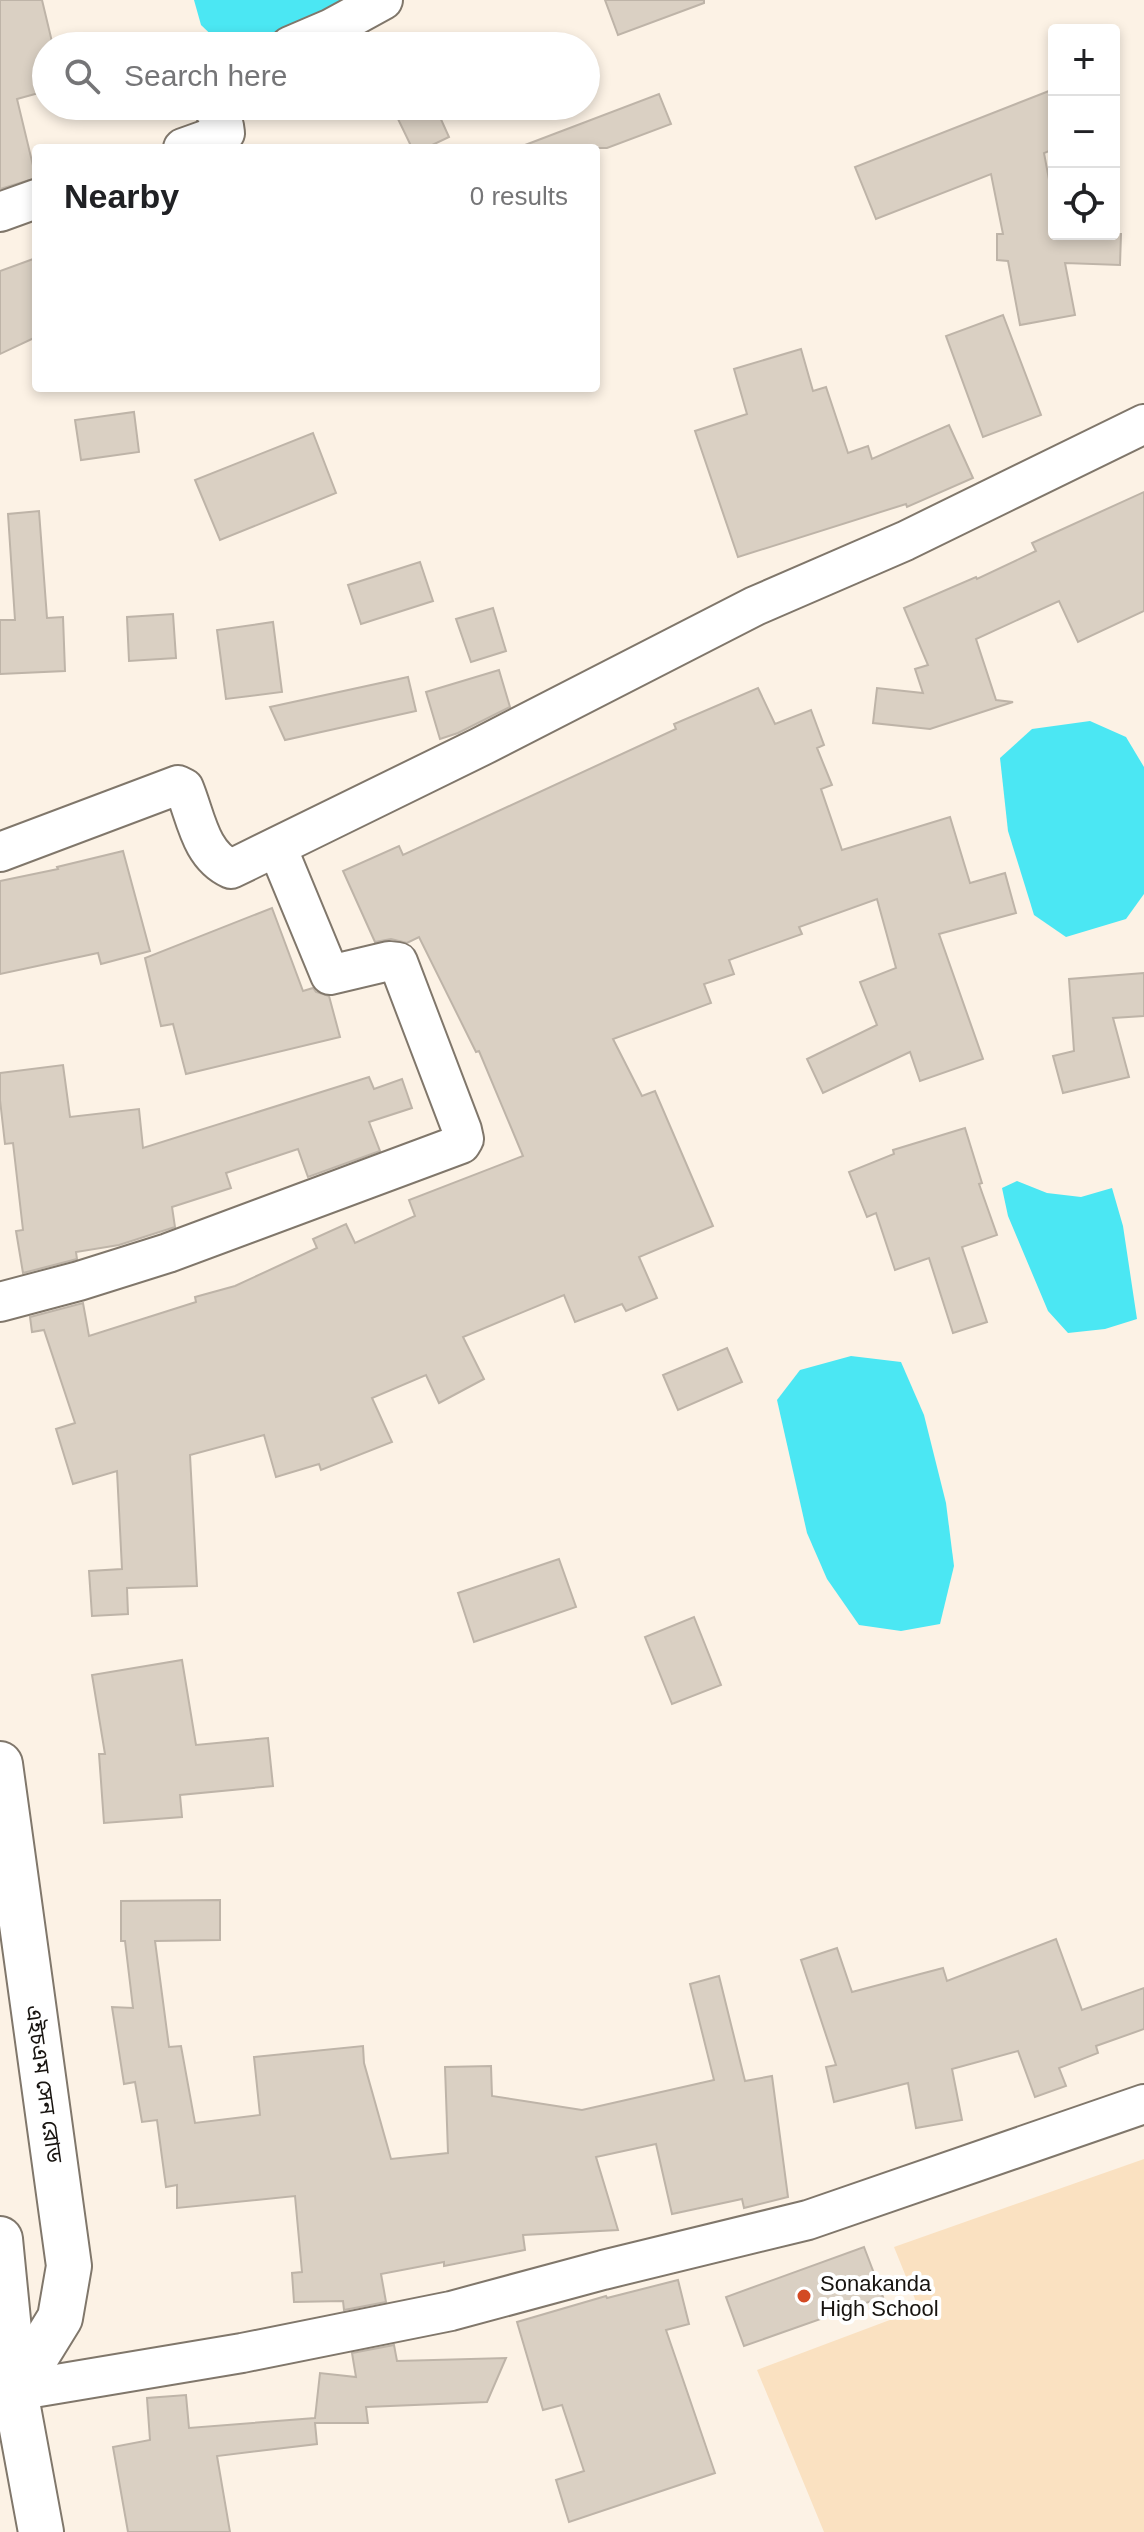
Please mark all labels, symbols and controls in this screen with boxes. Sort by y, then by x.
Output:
map controls [1048,24,1120,240]
button: + [1048,24,1120,96]
search box [32,32,600,120]
icon: search [60,54,104,98]
text: Search here [124,59,287,92]
button: − [1048,96,1120,168]
button: locate [1048,168,1120,240]
text: Nearby [64,177,179,215]
text: 0 results [470,181,568,211]
street label: এইচএম সেন রোড [21,2004,67,2165]
place label: Sonakanda High School [820,2271,939,2321]
marker: Sonakanda High School [795,2287,813,2305]

